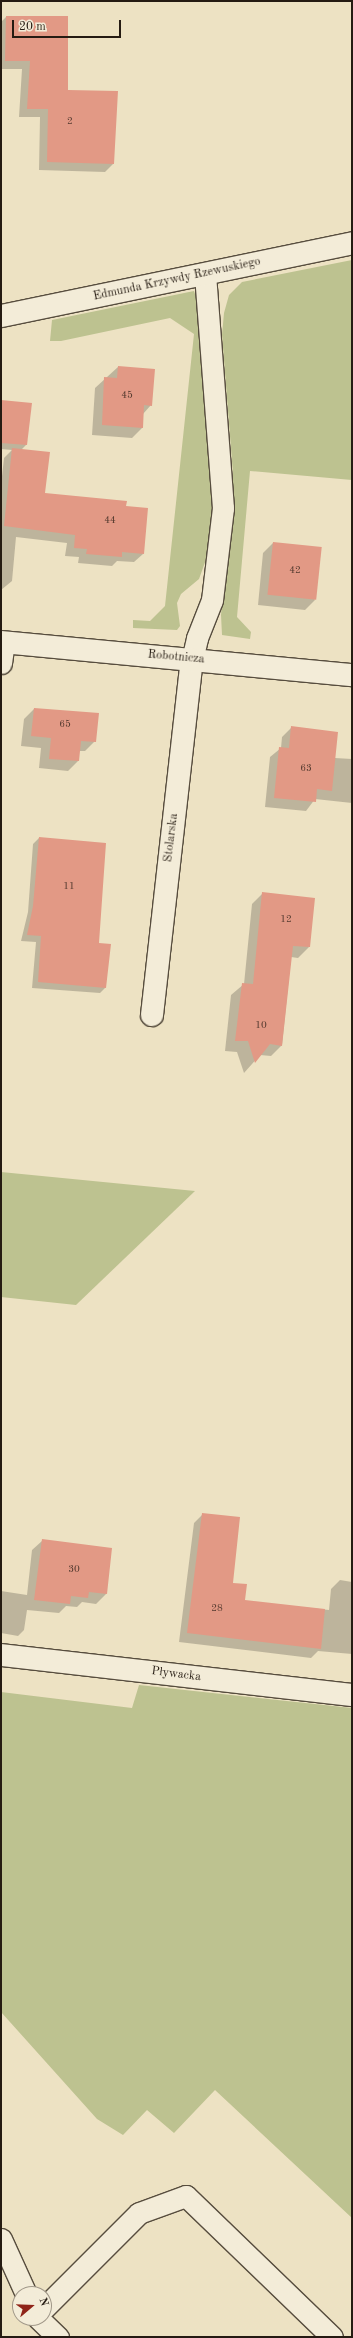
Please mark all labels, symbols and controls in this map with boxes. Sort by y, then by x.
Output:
scale bar [14,12,123,38]
text: 20 m [19,21,46,33]
house number: 2 [67,116,73,128]
street label: Edmunda Krzywdy Rzewuskiego [92,255,262,305]
house number: 45 [121,390,133,402]
house number: 44 [104,515,116,527]
house number: 42 [289,565,301,577]
street label: Robotnicza [147,648,205,668]
house number: 65 [59,719,71,731]
house number: 63 [300,763,312,775]
street label: Stolarska [162,813,182,863]
house number: 11 [63,881,75,893]
house number: 12 [280,914,292,926]
house number: 10 [255,1020,267,1032]
house number: 30 [68,1564,80,1576]
house number: 28 [211,1603,223,1615]
street label: Pływacka [150,1665,202,1685]
north arrow [12,2286,52,2326]
text: N [36,2296,49,2308]

